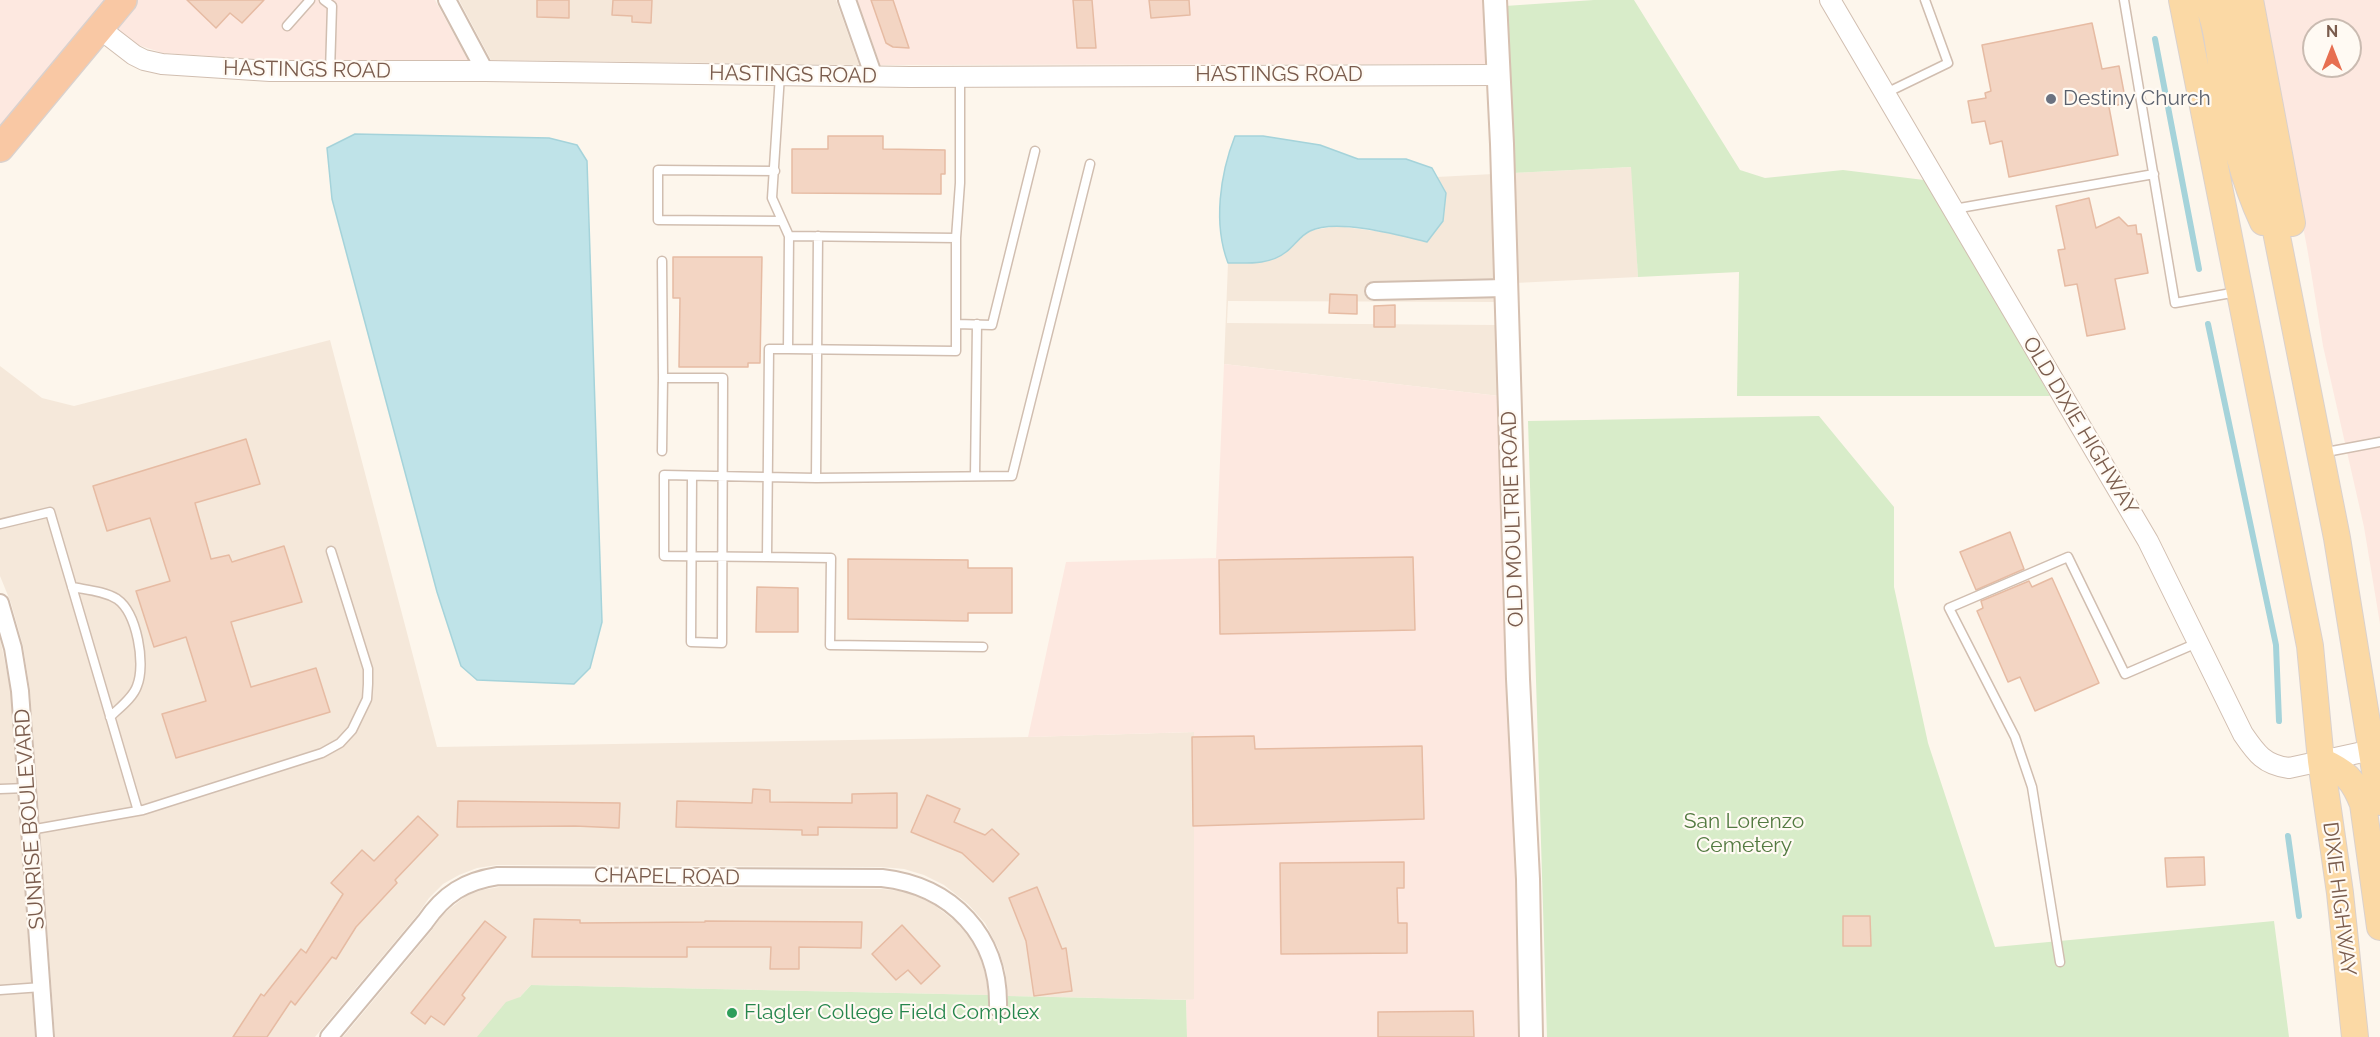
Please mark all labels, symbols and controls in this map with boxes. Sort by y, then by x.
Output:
north arrow [2302,18,2362,78]
text: N [2326,22,2338,41]
street label: HASTINGS ROAD [223,56,391,84]
street label: HASTINGS ROAD [709,61,877,89]
street label: HASTINGS ROAD [1195,62,1363,88]
place label: Destiny Church [2063,86,2211,112]
marker: Destiny Church [2044,92,2058,106]
street label: OLD DIXIE HIGHWAY [2017,332,2143,520]
street label: OLD MOULTRIE ROAD [1497,410,1529,628]
street label: SUNRISE BOULEVARD [10,708,50,930]
park label: San Lorenzo Cemetery [1684,809,1804,859]
street label: DIXIE HIGHWAY [2317,821,2361,977]
street label: CHAPEL ROAD [594,863,740,891]
place label: Flagler College Field Complex [744,1000,1039,1026]
marker: Flagler College Field Complex [725,1006,739,1020]

